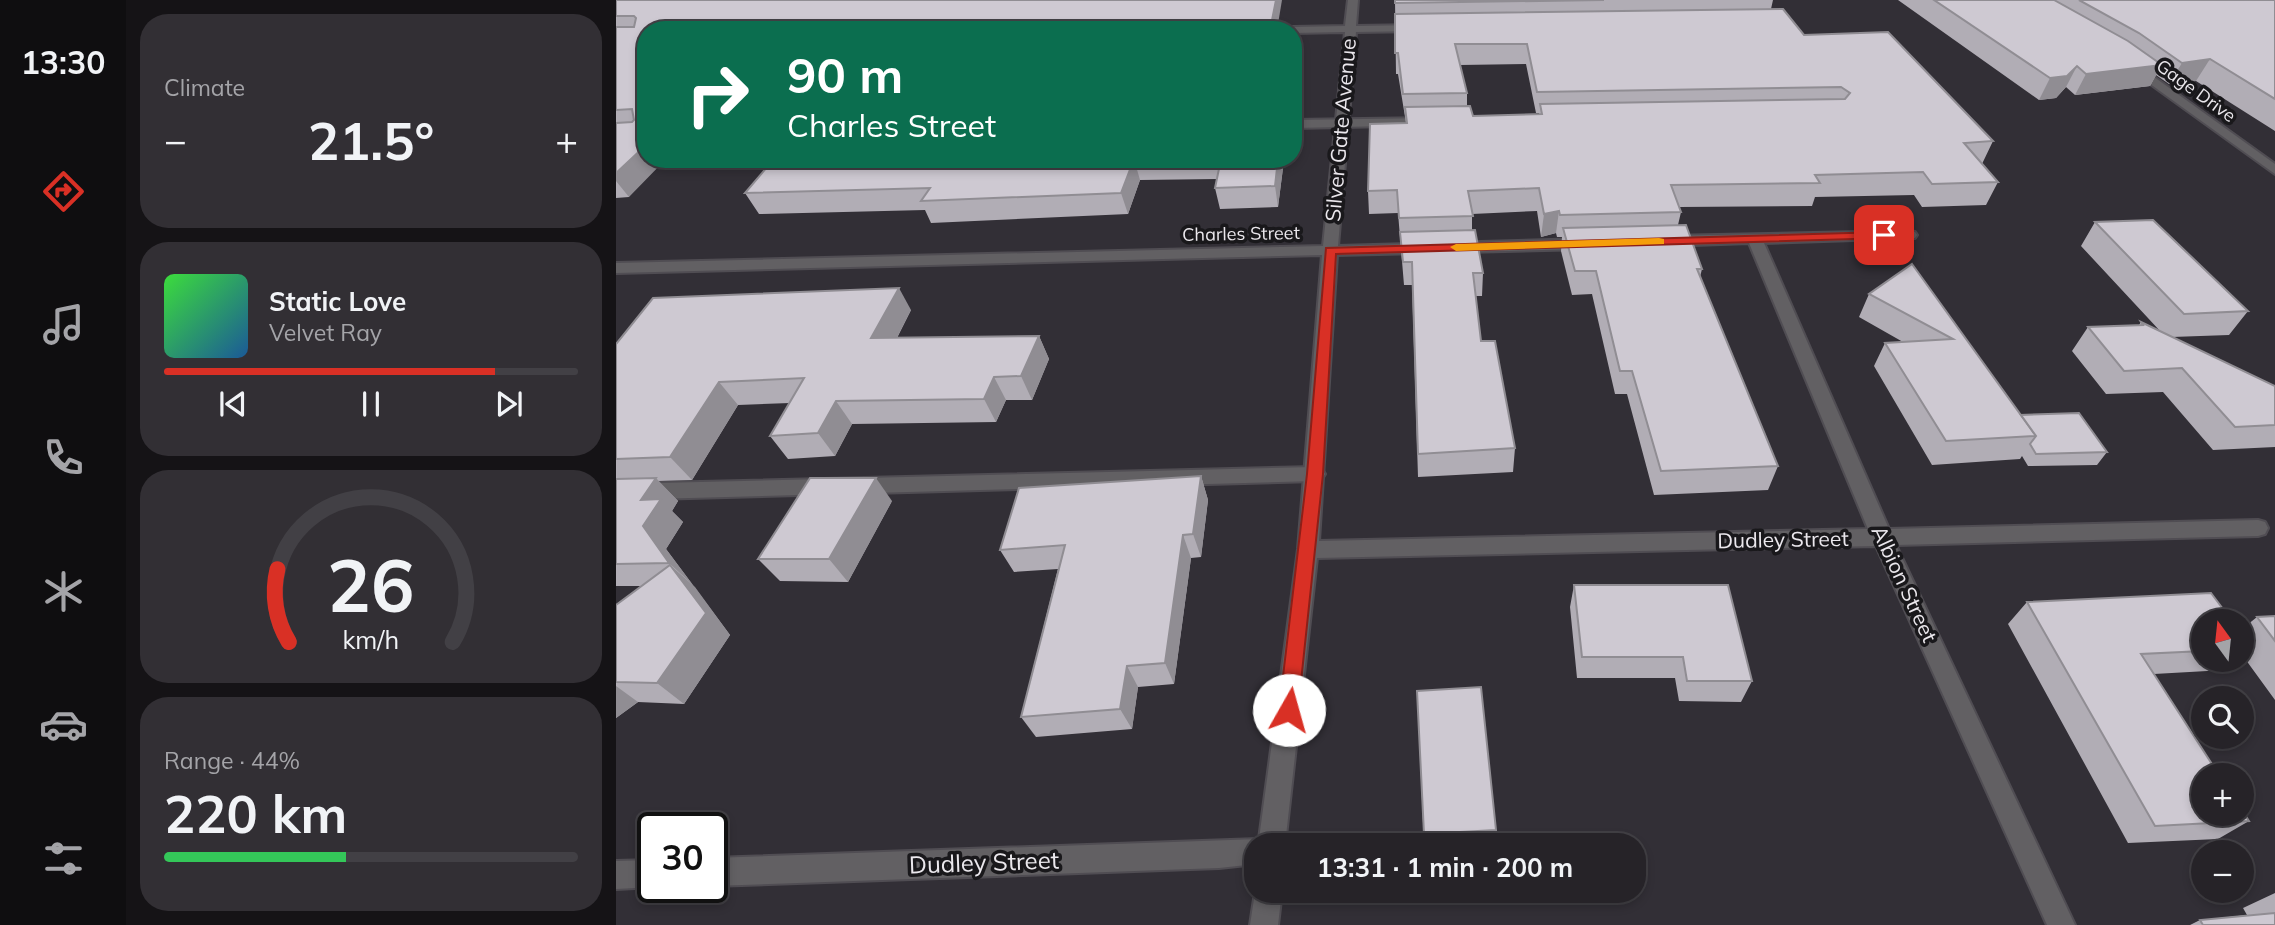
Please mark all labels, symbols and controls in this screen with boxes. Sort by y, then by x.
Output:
street label: Silver Gate Avenue [1319,37,1361,223]
text: 13:30 [21,42,105,82]
text: 90 m [787,44,903,105]
icon: right [672,49,763,140]
street label: Gage Drive [2152,54,2241,127]
text: Climate [164,73,245,102]
text: Charles Street [787,105,996,145]
text: 21.5° [308,108,434,173]
text: − [164,116,187,164]
text: + [555,116,578,164]
icon: directions [39,167,88,216]
pin [1854,205,1914,265]
icon: arrive [1865,216,1903,254]
street label: Charles Street [1182,221,1300,246]
text: Static Love [269,285,406,318]
icon: music [39,300,88,349]
text: Velvet Ray [269,318,382,347]
icon: previous [214,385,252,423]
icon: pause [352,385,390,423]
icon: next [490,385,528,423]
icon: phone [39,433,88,482]
street label: Albion Street [1867,521,1943,646]
street label: Dudley Street [1717,525,1849,553]
text: 26 [327,540,415,631]
icon: climate [39,567,88,616]
north arrow [2191,609,2254,672]
map controls [2191,609,2254,903]
text: km/h [343,624,399,655]
position arrow [1252,673,1326,747]
button: search [2191,686,2254,749]
icon: car [39,700,88,749]
text: Range · 44% [164,746,300,775]
button: + [2191,763,2254,826]
text: 220 km [164,781,347,846]
speed limit sign: 30 [637,812,728,903]
icon: filters [39,834,88,883]
button: − [2191,840,2254,903]
street label: Dudley Street [908,844,1060,880]
text: 13:31 · 1 min · 200 m [1317,851,1573,884]

